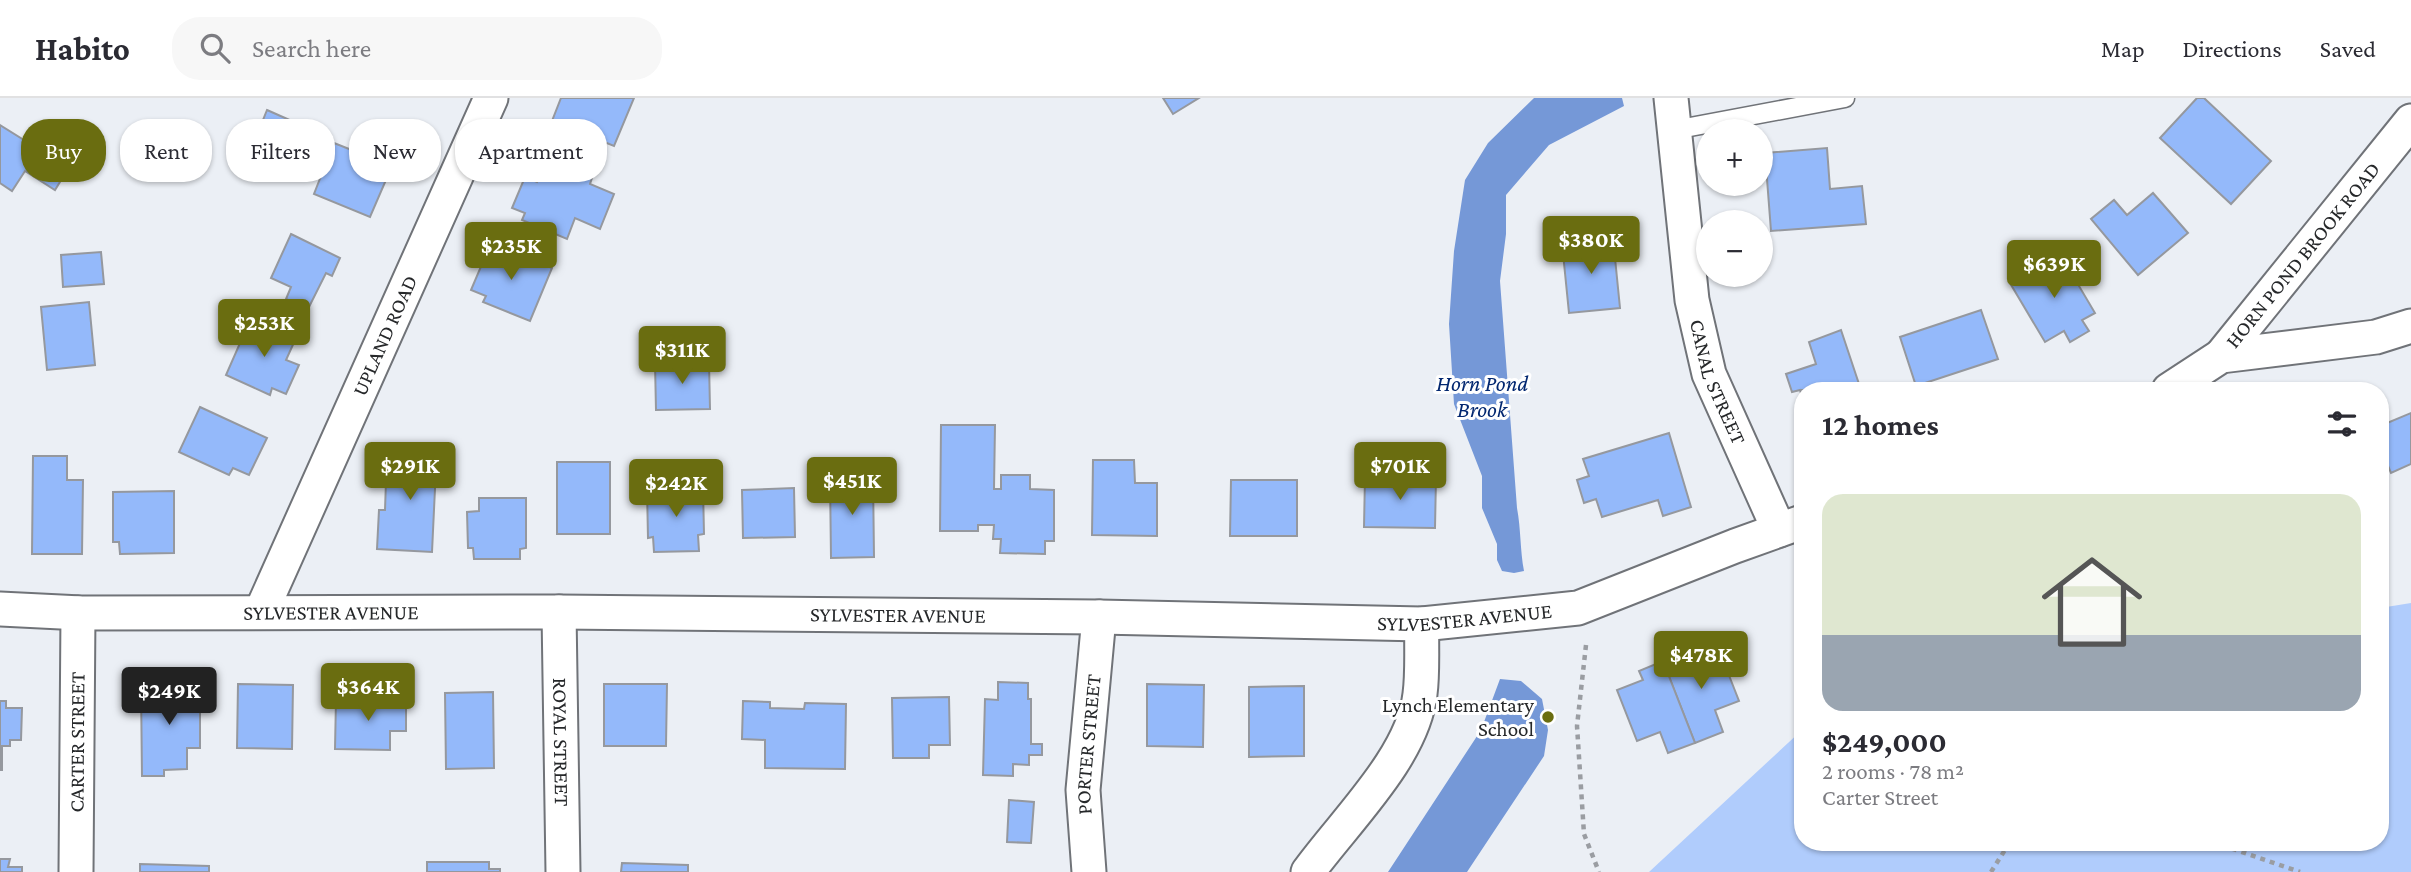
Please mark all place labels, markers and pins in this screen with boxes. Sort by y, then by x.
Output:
pin: $380K [1542,216,1640,276]
pin: $235K [462,222,560,282]
pin: $639K [2005,240,2103,300]
pin: $253K [215,300,313,359]
pin: $311K [633,327,731,386]
pin: $291K [361,442,459,502]
pin: $701K [1351,442,1449,502]
pin: $451K [803,458,901,517]
pin: $242K [627,460,725,519]
pin: $478K [1652,632,1750,691]
pin: $364K [319,664,417,723]
pin: $249K [120,668,218,727]
place label: Lynch Elementary School [1382,693,1534,741]
marker: Lynch Elementary School [1540,709,1556,725]

